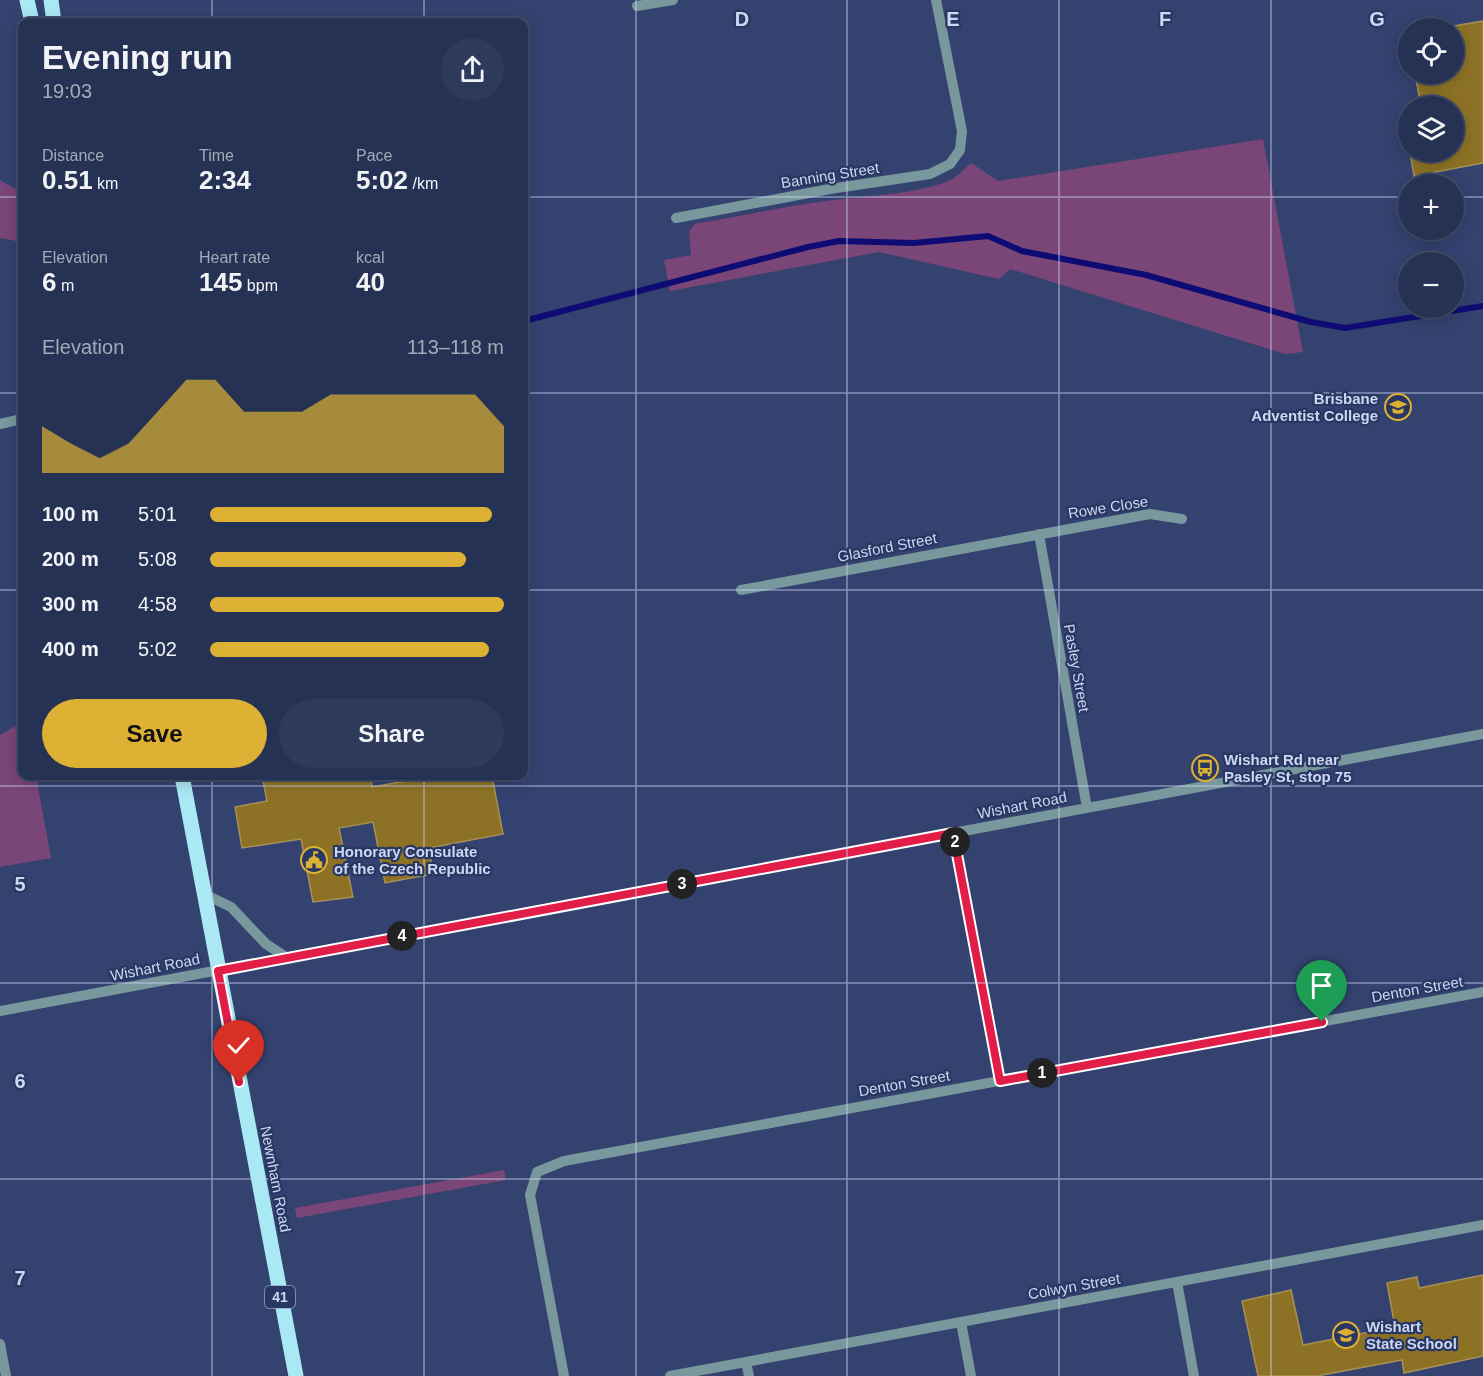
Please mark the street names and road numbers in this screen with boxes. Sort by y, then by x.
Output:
street label: Banning Street [780,159,881,191]
street label: Rowe Close [1067,492,1149,522]
street label: Glasford Street [836,529,939,565]
street label: Pasley Street [1061,623,1093,714]
street label: Wishart Road [976,788,1068,822]
street label: Wishart Road [109,950,201,984]
street label: Denton Street [1370,972,1465,1005]
street label: Denton Street [857,1066,952,1099]
street label: Newnham Road [257,1125,295,1233]
street label: Colwyn Street [1027,1269,1122,1302]
road number: 41 [265,1286,295,1308]

